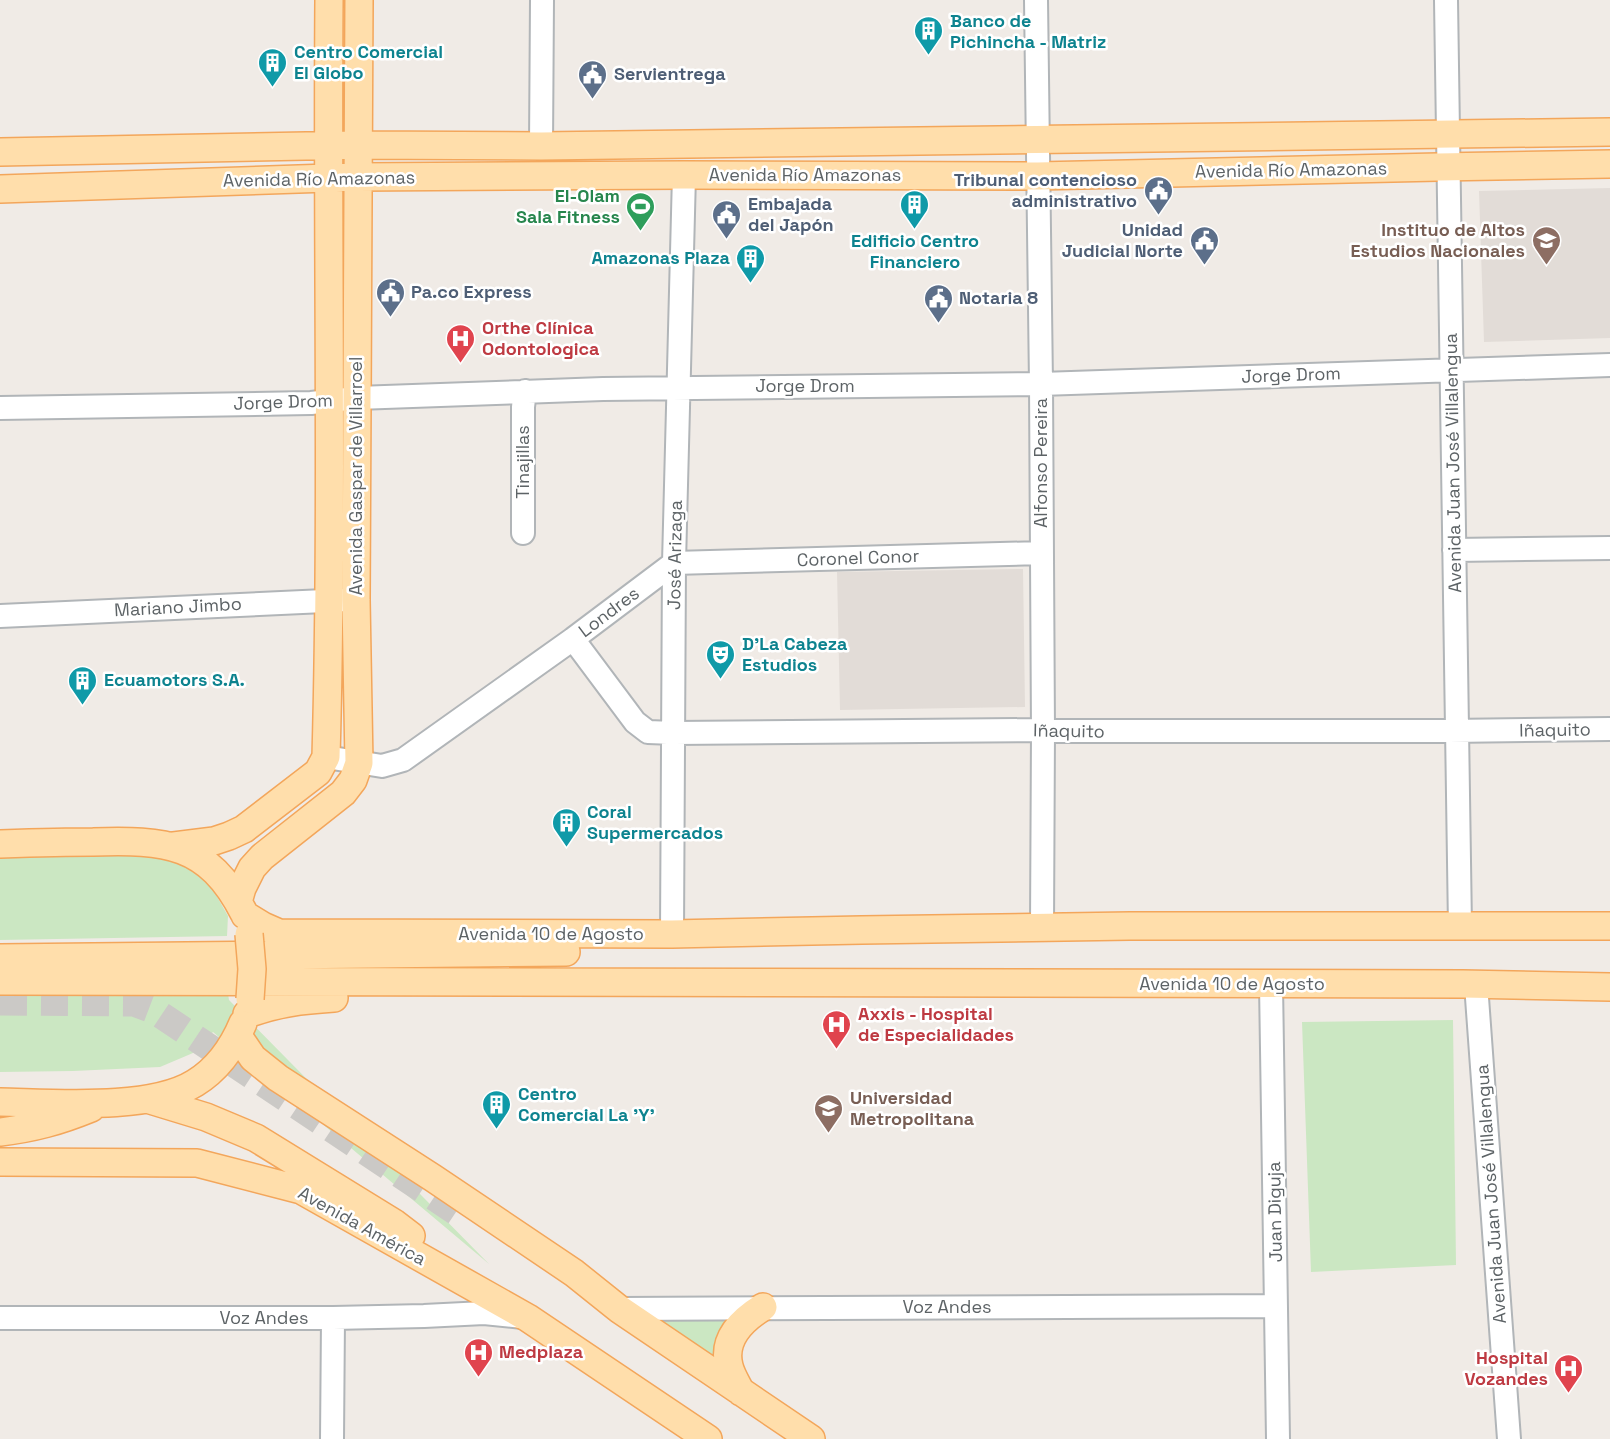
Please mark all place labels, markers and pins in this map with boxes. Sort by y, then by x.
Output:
place label: Banco de Pichincha - Matriz [950,9,1106,53]
building icon: Banco de Pichincha - Matriz [913,15,945,57]
place label: Centro Comercial El Globo [294,40,443,84]
building icon: Centro Comercial El Globo [257,46,289,88]
public building icon: Servientrega [577,58,609,100]
place label: Servientrega [614,62,726,85]
place label: Tribunal contencioso administrativo [954,168,1137,212]
public building icon: Tribunal contencioso administrativo [1142,174,1174,216]
place label: El-Olam Sala Fitness [516,184,620,228]
building icon: Edificio Centro Financiero [899,188,931,230]
sports icon: El-Olam Sala Fitness [625,190,657,232]
place label: Embajada del Japón [748,192,834,236]
public building icon: Embajada del Japón [711,198,743,240]
place label: Unidad Judicial Norte [1062,218,1183,262]
place label: Instituo de Altos Estudios Nacionales [1350,218,1525,262]
public building icon: Unidad Judicial Norte [1188,224,1220,266]
school or university icon: Instituo de Altos Estudios Nacionales [1530,224,1562,266]
place label: Edificio Centro Financiero [851,229,979,273]
building icon: Amazonas Plaza [735,242,767,284]
place label: Amazonas Plaza [591,246,731,269]
public building icon: Pa.co Express [374,276,406,318]
place label: Pa.co Express [411,280,532,303]
public building icon: Notaria 8 [922,282,954,324]
place label: Notaria 8 [959,286,1038,309]
place label: Orthe Clínica Odontologica [482,316,600,360]
hospital icon: Orthe Clínica Odontologica [445,322,477,364]
place label: D'La Cabeza Estudios [742,632,848,676]
theatre icon: D'La Cabeza Estudios [705,638,737,680]
building icon: Ecuamotors S.A. [67,664,99,706]
place label: Ecuamotors S.A. [104,668,245,691]
place label: Coral Supermercados [587,800,723,844]
building icon: Coral Supermercados [550,806,582,848]
place label: Axxis - Hospital de Especialidades [858,1002,1014,1046]
hospital icon: Axxis - Hospital de Especialidades [821,1008,853,1050]
place label: Centro Comercial La 'Y' [518,1082,655,1126]
place label: Universidad Metropolitana [850,1086,975,1130]
building icon: Centro Comercial La 'Y' [481,1088,513,1130]
school or university icon: Universidad Metropolitana [813,1092,845,1134]
hospital icon: Medplaza [462,1336,494,1378]
place label: Medplaza [499,1340,584,1363]
place label: Hospital Vozandes [1464,1346,1548,1390]
hospital icon: Hospital Vozandes [1553,1352,1585,1394]

